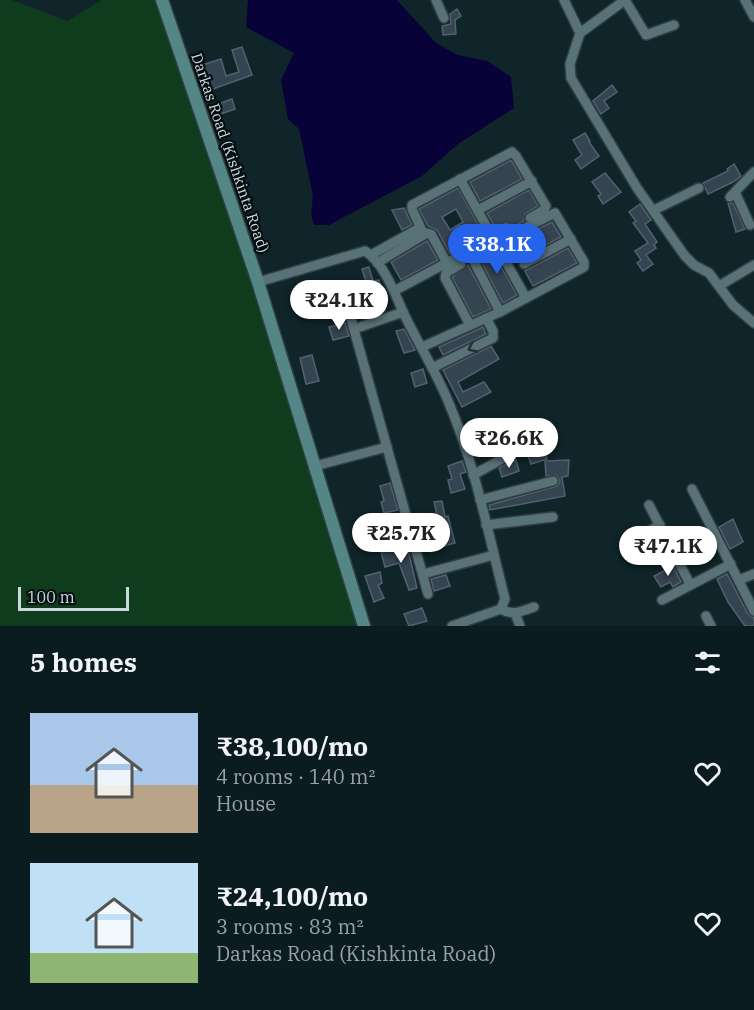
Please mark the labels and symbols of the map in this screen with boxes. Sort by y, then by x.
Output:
street label: Darkas Road (Kishkinta Road) [187,50,274,255]
pin: ₹38.1K [448,224,546,275]
pin: ₹24.1K [290,280,388,331]
one-way arrow [468,341,479,353]
pin: ₹26.6K [460,418,558,469]
pin: ₹25.7K [352,513,450,564]
pin: ₹47.1K [619,526,717,577]
scale bar [18,584,129,612]

